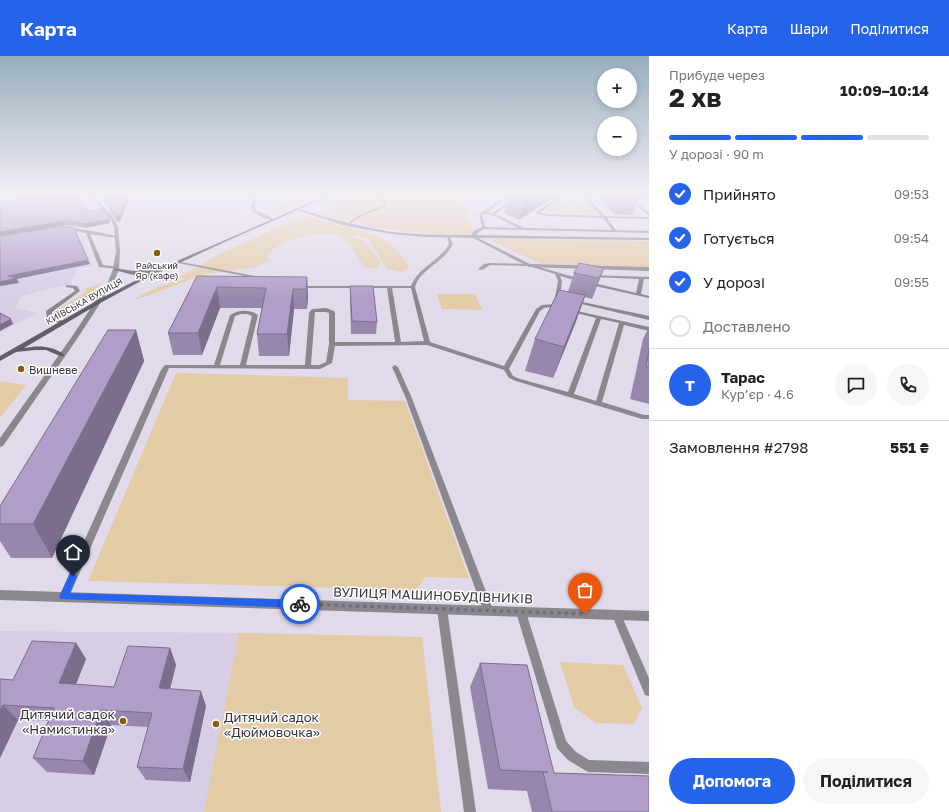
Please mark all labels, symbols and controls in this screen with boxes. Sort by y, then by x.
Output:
text: Карта [20,17,77,40]
text: Карта [727,20,768,37]
text: Шари [790,20,828,37]
text: Поділитися [850,20,929,37]
text: Прибуде через [669,67,765,83]
map controls [597,68,637,156]
button: + [597,68,637,108]
text: 10:09–10:14 [840,81,929,99]
text: 2 хв [669,82,722,113]
button: − [597,116,637,156]
text: У дорозі · 90 m [669,146,764,162]
icon: check [669,183,691,205]
text: Прийнято [703,185,776,203]
text: 09:53 [894,186,929,202]
icon: check [669,227,691,249]
text: Готується [703,229,775,247]
text: 09:54 [894,230,929,246]
marker: Райський Яр (кафе) [152,248,162,258]
place label: Райський Яр (кафе) [136,260,178,281]
icon: check [669,271,691,293]
text: У дорозі [703,273,765,291]
text: 09:55 [894,274,929,290]
street label: КИЇВСЬКА ВУЛИЦЯ [44,275,124,327]
text: Доставлено [703,317,791,335]
place label: Вишневе [29,363,78,376]
marker: Вишневе [16,364,26,374]
button: chat [835,364,877,406]
button: phone [887,364,929,406]
text: Тарас [721,368,765,386]
text: Т [685,376,695,394]
text: Кур’єр · 4.6 [721,386,794,402]
text: Замовлення #2798 [669,438,809,456]
text: 551 ₴ [890,438,929,456]
pin [56,535,90,576]
icon: home [62,541,84,563]
pin [568,573,602,614]
icon: bag [574,579,596,601]
courier [280,584,320,624]
street label: ВУЛИЦЯ МАШИНОБУДІВНИКІВ [333,584,533,606]
icon: bike [289,593,311,615]
place label: Дитячий садок «Намистинка» [20,706,116,737]
place label: Дитячий садок «Дюймовочка» [224,709,320,740]
marker: Дитячий садок «Намистинка» [118,716,128,726]
marker: Дитячий садок «Дюймовочка» [211,719,221,729]
button: Допомога [669,758,795,804]
button: Поділитися [803,758,929,804]

